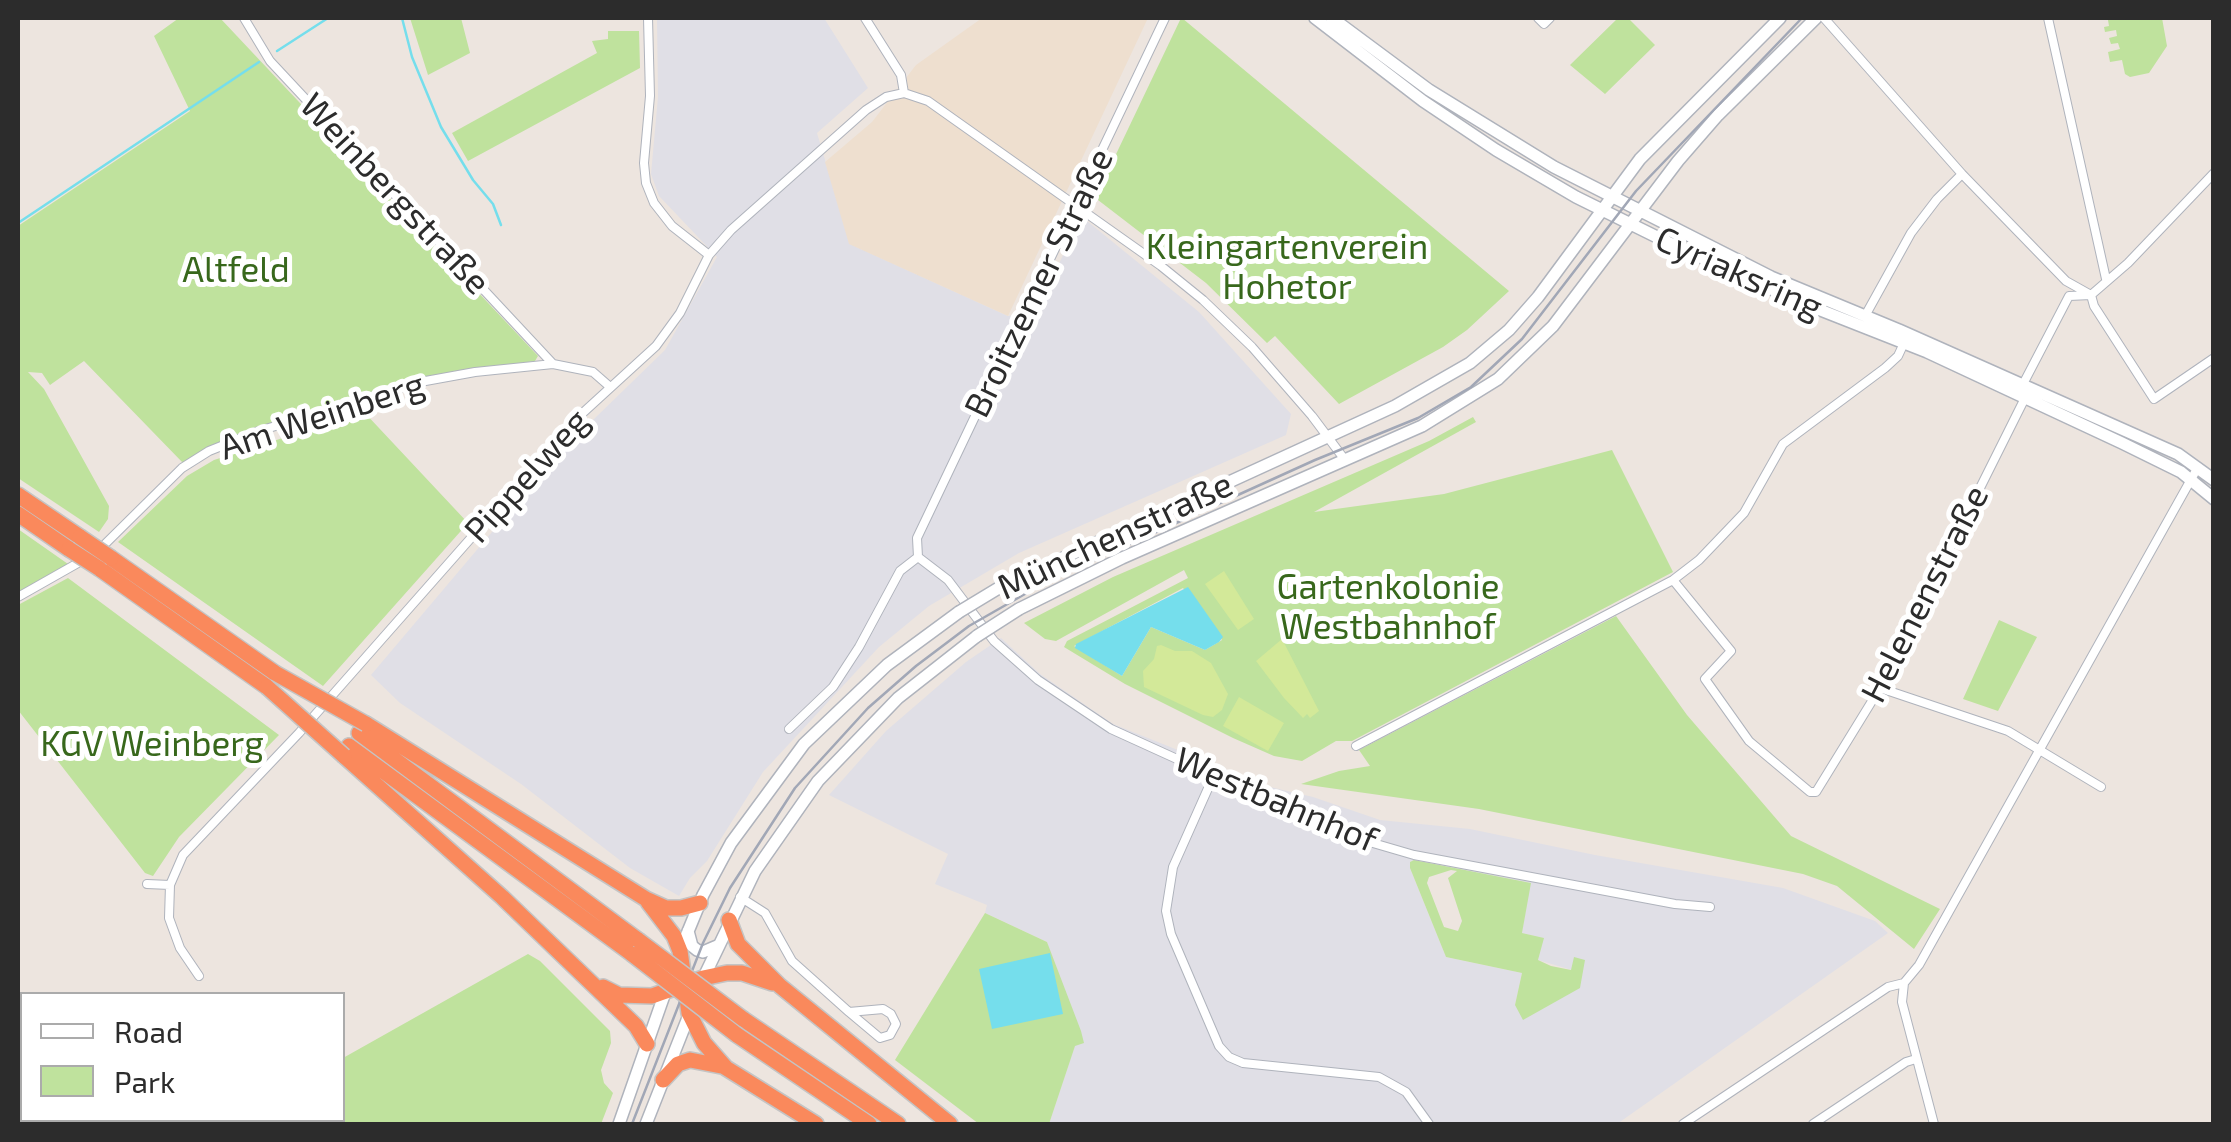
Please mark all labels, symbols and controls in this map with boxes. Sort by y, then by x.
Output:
street label: Weinbergstraße [291,85,499,303]
street label: Broitzemer Straße [956,142,1122,424]
street label: Cyriaksring [1649,218,1829,328]
park label: Kleingartenverein Hohetor [1146,226,1428,308]
park label: Altfeld [182,249,290,291]
street label: Am Weinberg [214,363,430,469]
street label: Pippelweg [456,400,598,552]
street label: Münchenstraße [991,463,1239,609]
street label: Helenenstraße [1852,479,1998,709]
park label: Gartenkolonie Westbahnhof [1277,566,1499,648]
park label: KGV Weinberg [40,723,264,765]
street label: Westbahnhof [1168,739,1384,861]
legend [20,992,345,1122]
text: Road [114,1013,183,1049]
text: Park [114,1063,175,1099]

